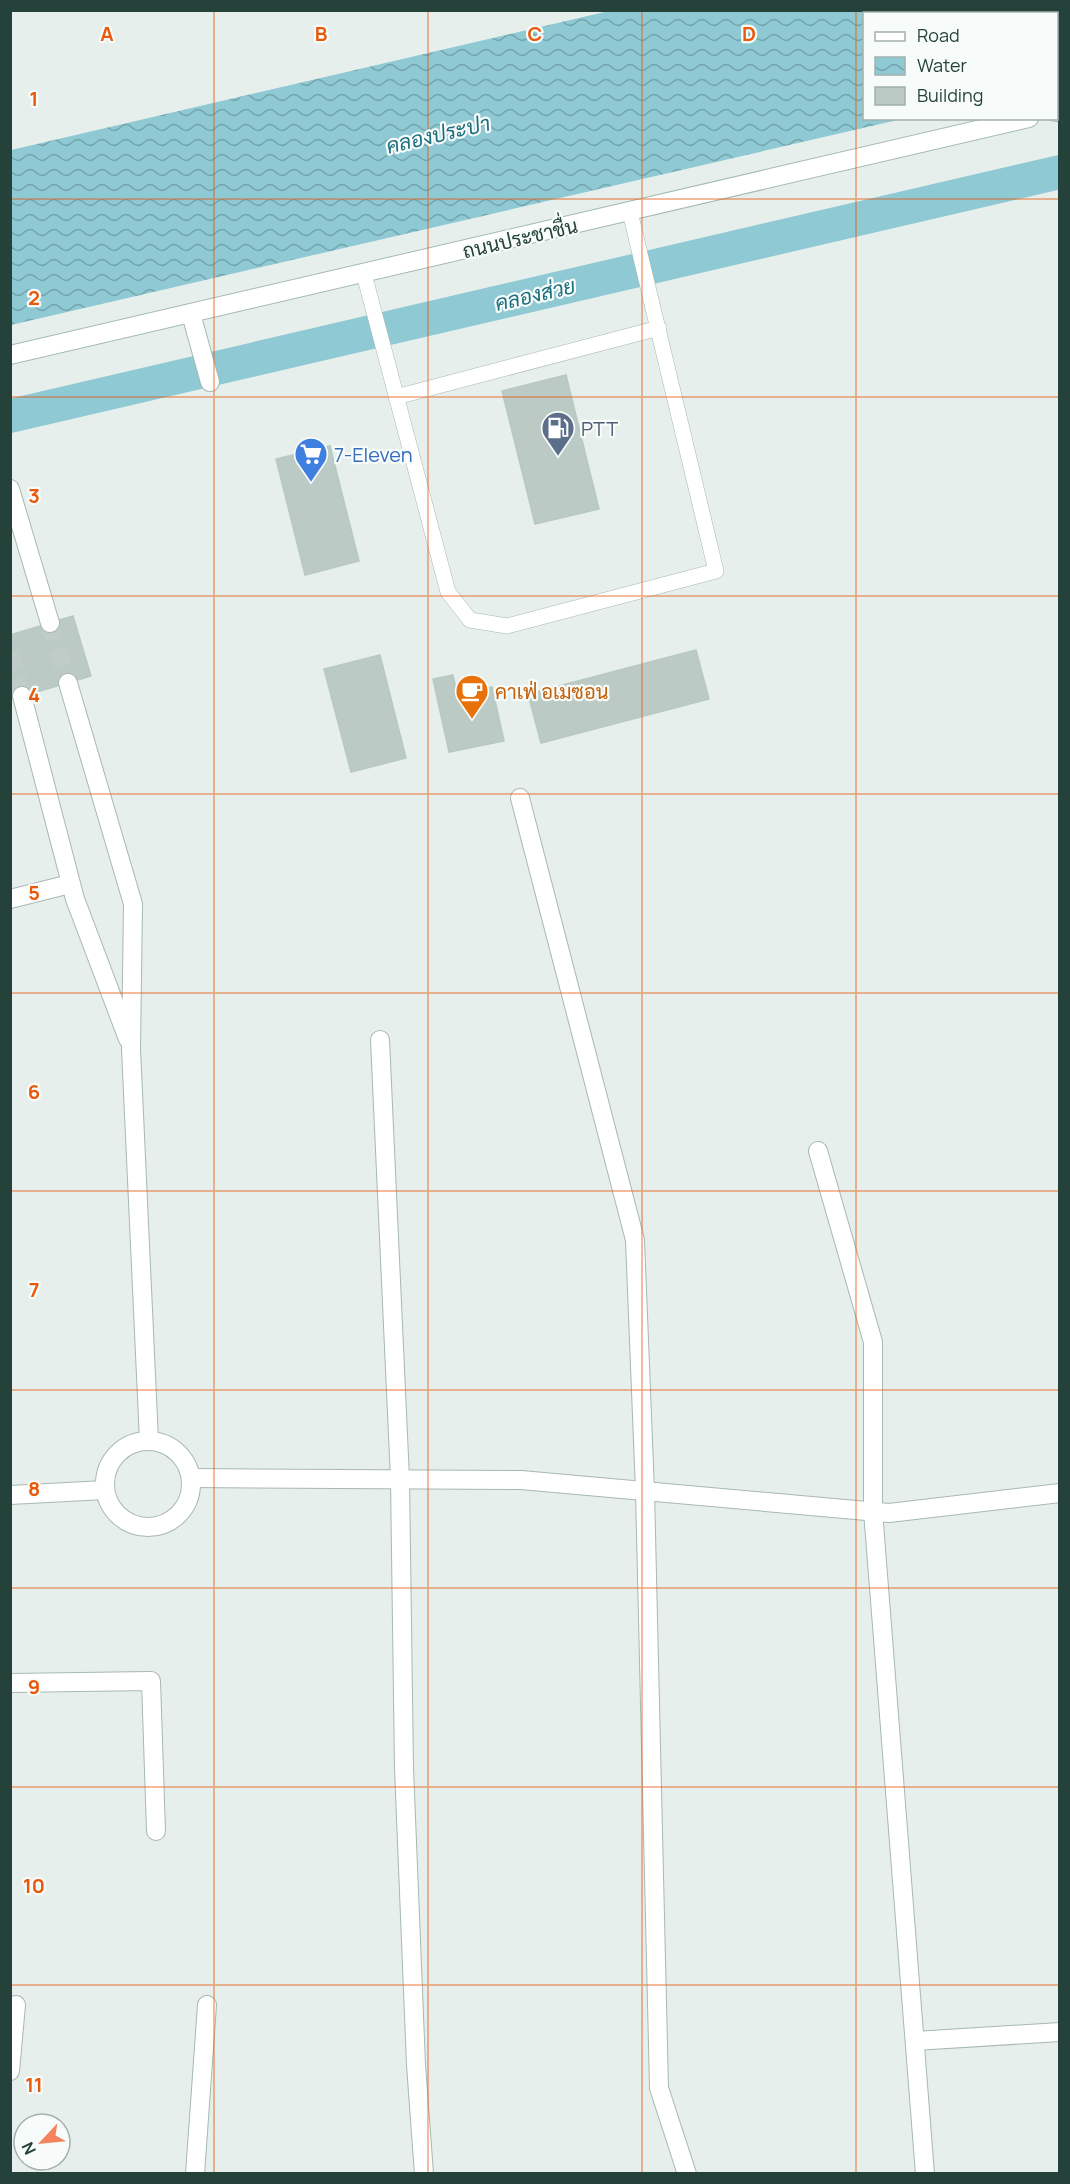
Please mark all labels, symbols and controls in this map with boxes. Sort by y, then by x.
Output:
legend [863,12,1058,120]
text: A [100,20,114,47]
text: B [315,20,328,47]
text: C [528,20,542,47]
text: D [742,20,756,47]
text: Road [917,23,960,47]
text: Water [917,53,967,77]
text: Building [917,83,983,107]
text: 1 [30,85,38,112]
water label: คลองประปา [383,108,493,160]
street label: ถนนประชาชื่น [459,209,580,264]
water label: คลองส่วย [492,271,578,317]
text: 2 [28,284,40,311]
fuel station icon: PTT [540,410,576,457]
place label: PTT [581,415,618,442]
supermarket icon: 7-Eleven [293,436,329,483]
place label: 7-Eleven [334,441,413,468]
text: 3 [28,482,40,509]
cafe icon: คาเฟ่ อเมซอน [454,673,490,720]
place label: คาเฟ่ อเมซอน [495,678,608,705]
text: 4 [28,681,40,708]
text: 5 [28,879,40,906]
text: 6 [28,1078,40,1105]
text: 7 [29,1276,39,1303]
text: 8 [28,1475,40,1502]
text: 9 [28,1673,40,1700]
text: 10 [23,1872,45,1899]
text: 11 [25,2071,43,2098]
north arrow [12,2112,72,2172]
text: N [16,2139,41,2159]

